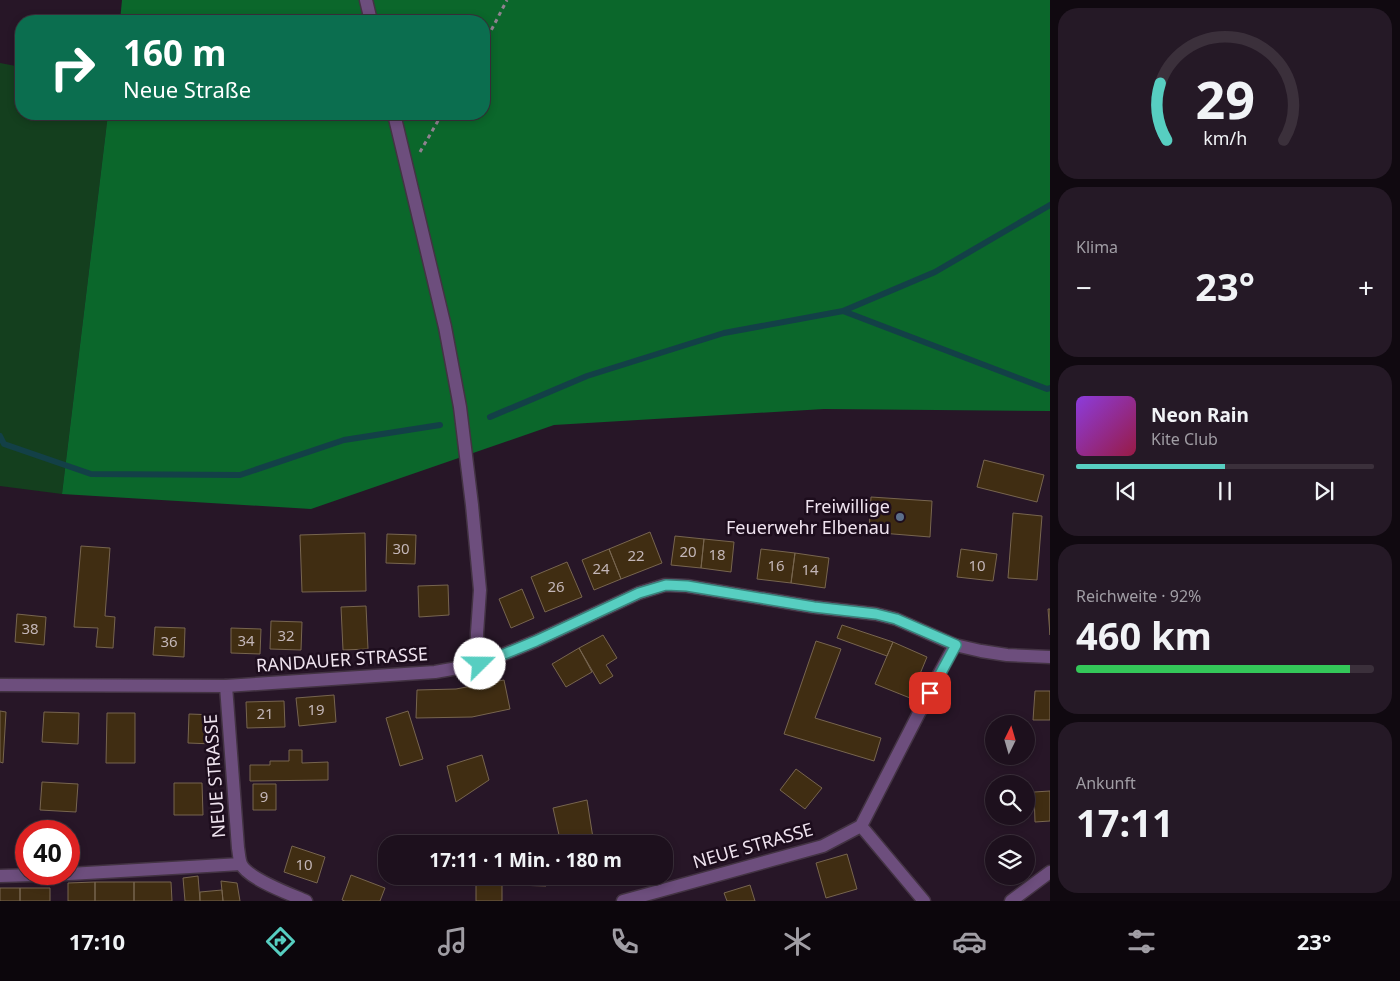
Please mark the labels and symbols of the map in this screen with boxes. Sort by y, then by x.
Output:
place label: Freiwillige Feuerwehr Elbenau [726,494,890,539]
marker: Freiwillige Feuerwehr Elbenau [894,511,906,523]
house number: 30 [392,538,410,558]
house number: 20 [679,541,697,561]
house number: 18 [708,544,726,564]
house number: 22 [627,545,645,565]
house number: 16 [767,555,785,575]
house number: 10 [968,555,986,575]
house number: 24 [592,558,610,578]
house number: 14 [801,559,819,579]
house number: 26 [547,576,565,596]
house number: 38 [21,618,39,638]
house number: 32 [277,625,295,645]
house number: 34 [237,630,255,650]
house number: 36 [160,631,178,651]
position arrow [453,637,505,689]
street label: RANDAUER STRASSE [255,641,429,677]
pin [909,672,951,714]
house number: 19 [307,699,325,719]
house number: 21 [256,703,274,723]
street label: NEUE STRASSE [198,713,230,839]
north arrow [985,715,1035,765]
house number: 9 [260,786,268,806]
street label: NEUE STRASSE [690,816,816,874]
speed limit sign: 40 [15,820,80,885]
house number: 10 [295,854,313,874]

